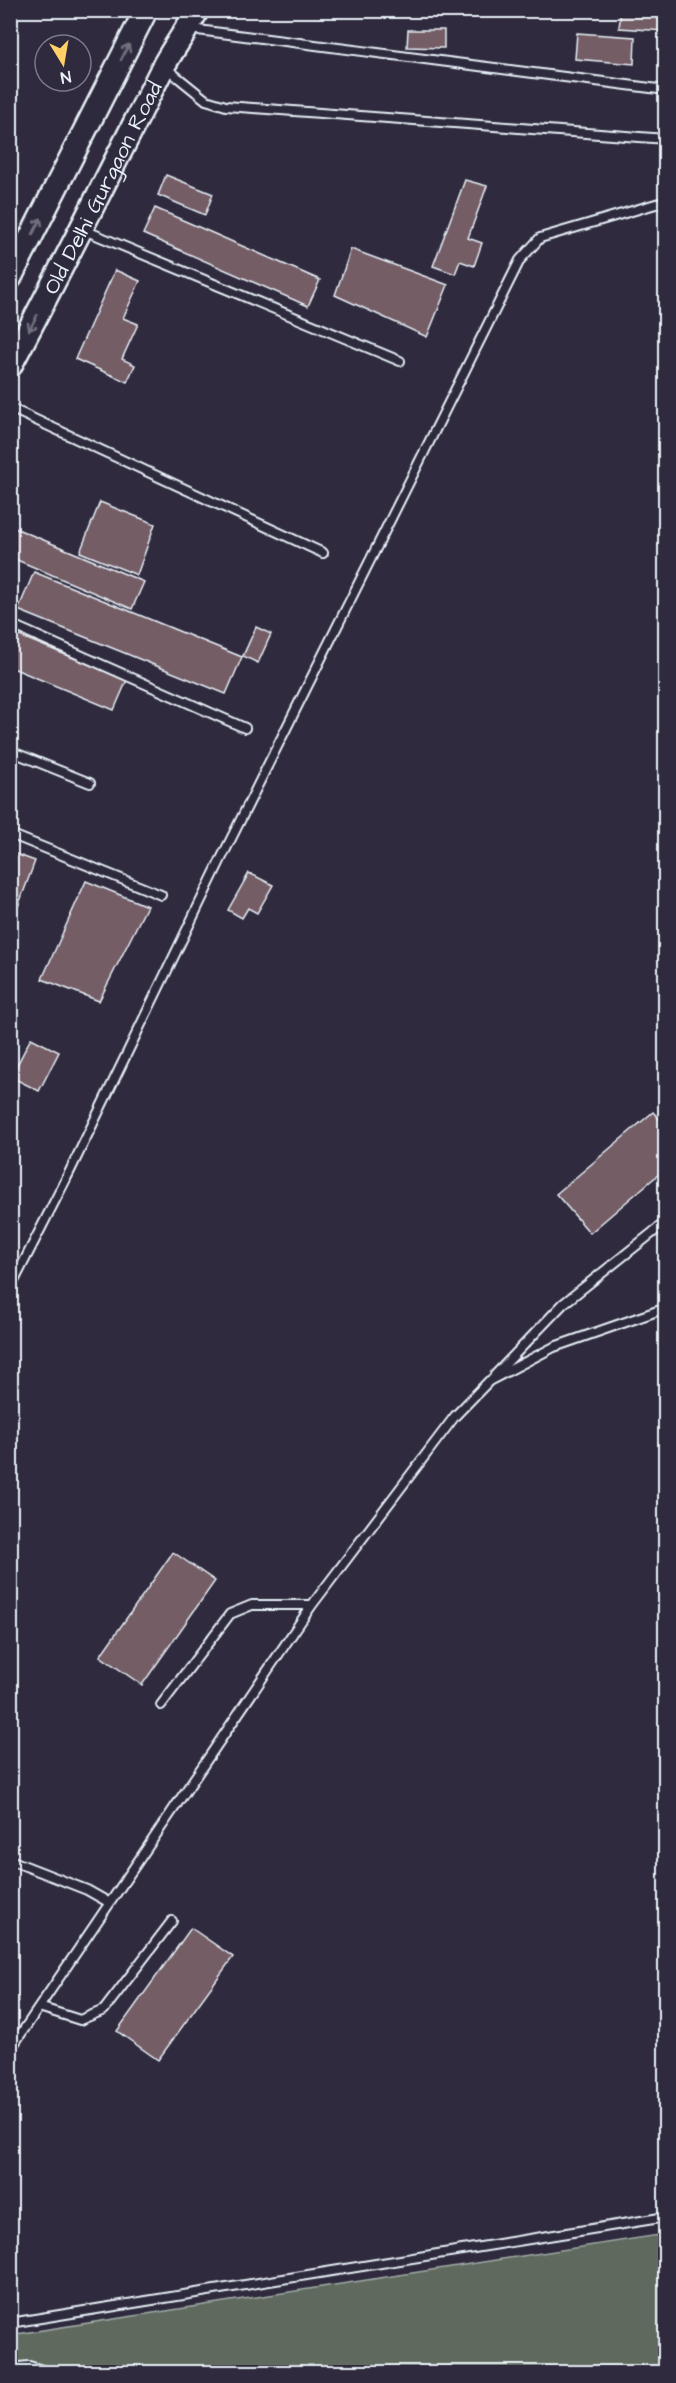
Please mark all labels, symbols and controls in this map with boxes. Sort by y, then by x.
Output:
north arrow [33,33,93,93]
one-way arrow [120,44,131,62]
text: N [59,65,73,88]
street label: Old Delhi Gurgaon Road [36,76,170,300]
one-way arrow [32,218,43,236]
one-way arrow [27,313,38,331]

